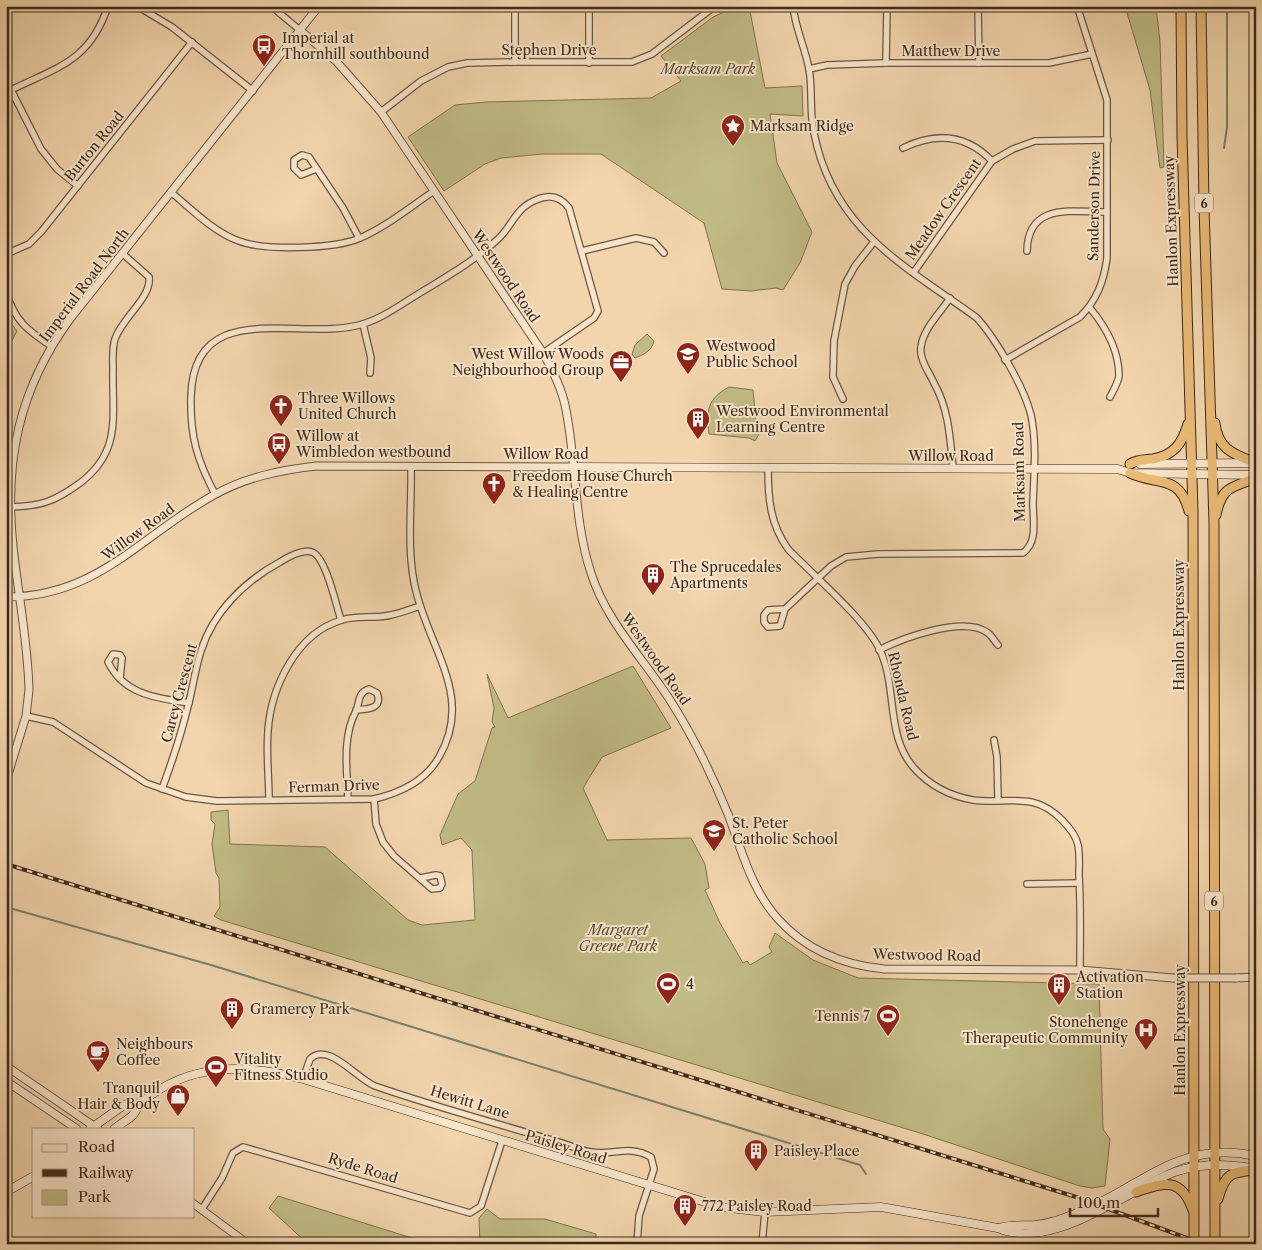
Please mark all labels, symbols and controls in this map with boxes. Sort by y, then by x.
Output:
place label: Imperial at Thornhill southbound [282,29,430,63]
bus stop icon: Imperial at Thornhill southbound [251,33,277,67]
street label: Stephen Drive [501,41,597,59]
street label: Matthew Drive [902,42,1001,60]
park label: Marksam Park [659,60,756,78]
street label: Burton Road [60,107,128,185]
place icon: Marksam Ridge [720,113,746,147]
place label: Marksam Ridge [750,117,854,135]
street label: Sanderson Drive [1084,151,1104,261]
street label: Meadow Crescent [901,155,985,263]
street label: Hanlon Expressway [1160,155,1182,287]
road number: 6 [1195,194,1213,212]
street label: Imperial Road North [35,224,133,346]
street label: Westwood Road [468,225,544,326]
place label: Westwood Public School [705,337,798,371]
school or university icon: Westwood Public School [675,341,701,375]
place label: West Willow Woods Neighbourhood Group [452,345,604,379]
office icon: West Willow Woods Neighbourhood Group [608,349,634,383]
place label: Three Willows United Church [298,389,397,423]
church icon: Three Willows United Church [268,393,294,427]
place label: Westwood Environmental Learning Centre [715,402,889,436]
building icon: Westwood Environmental Learning Centre [685,406,711,440]
street label: Marksam Road [1009,421,1029,522]
place label: Willow at Wimbledon westbound [295,427,452,461]
bus stop icon: Willow at Wimbledon westbound [266,431,292,465]
street label: Willow Road [502,445,589,463]
street label: Willow Road [907,447,994,465]
place label: Freedom House Church & Healing Centre [512,467,673,501]
church icon: Freedom House Church & Healing Centre [481,471,507,505]
street label: Willow Road [97,499,178,565]
place label: The Sprucedales Apartments [669,558,782,592]
street label: Hanlon Expressway [1170,559,1188,691]
building icon: The Sprucedales Apartments [640,562,666,596]
street label: Westwood Road [617,609,695,709]
street label: Carey Crescent [157,641,201,745]
street label: Rhonda Road [884,650,922,743]
street label: Ferman Drive [288,775,380,797]
place label: St. Peter Catholic School [732,814,838,848]
school or university icon: St. Peter Catholic School [701,818,727,852]
road number: 6 [1205,891,1223,910]
park label: Margaret Greene Park [579,921,658,955]
street label: Westwood Road [872,945,982,965]
street label: Hanlon Expressway [1171,964,1189,1096]
place label: Activation Station [1075,968,1144,1002]
sports icon: 4 [655,971,681,1005]
building icon: Activation Station [1046,972,1072,1006]
place label: 4 [686,975,694,993]
building icon: Gramercy Park [219,996,245,1030]
place label: Gramercy Park [250,1000,351,1018]
sports icon: Tennis 7 [875,1003,901,1037]
place label: Tennis 7 [815,1007,870,1025]
place label: Stonehenge Therapeutic Community [962,1013,1128,1047]
hospital icon: Stonehenge Therapeutic Community [1133,1017,1159,1051]
place label: Neighbours Coffee [116,1035,193,1069]
cafe icon: Neighbours Coffee [85,1039,111,1073]
place label: Vitality Fitness Studio [233,1050,328,1084]
sports icon: Vitality Fitness Studio [203,1054,229,1088]
place label: Tranquil Hair & Body [78,1079,160,1113]
street label: Hewitt Lane [428,1081,512,1123]
shop icon: Tranquil Hair & Body [165,1083,191,1117]
street label: Paisley Road [523,1126,609,1168]
legend [32,1128,195,1218]
text: Road [78,1137,115,1156]
building icon: Paisley Place [743,1138,769,1172]
place label: Paisley Place [774,1142,860,1160]
street label: Ryde Road [326,1149,400,1187]
text: Railway [78,1163,134,1182]
scale bar [1070,1185,1157,1217]
text: Park [78,1187,112,1206]
building icon: 772 Paisley Road [672,1193,698,1227]
text: 100 m [1077,1193,1120,1212]
place label: 772 Paisley Road [702,1197,812,1215]

